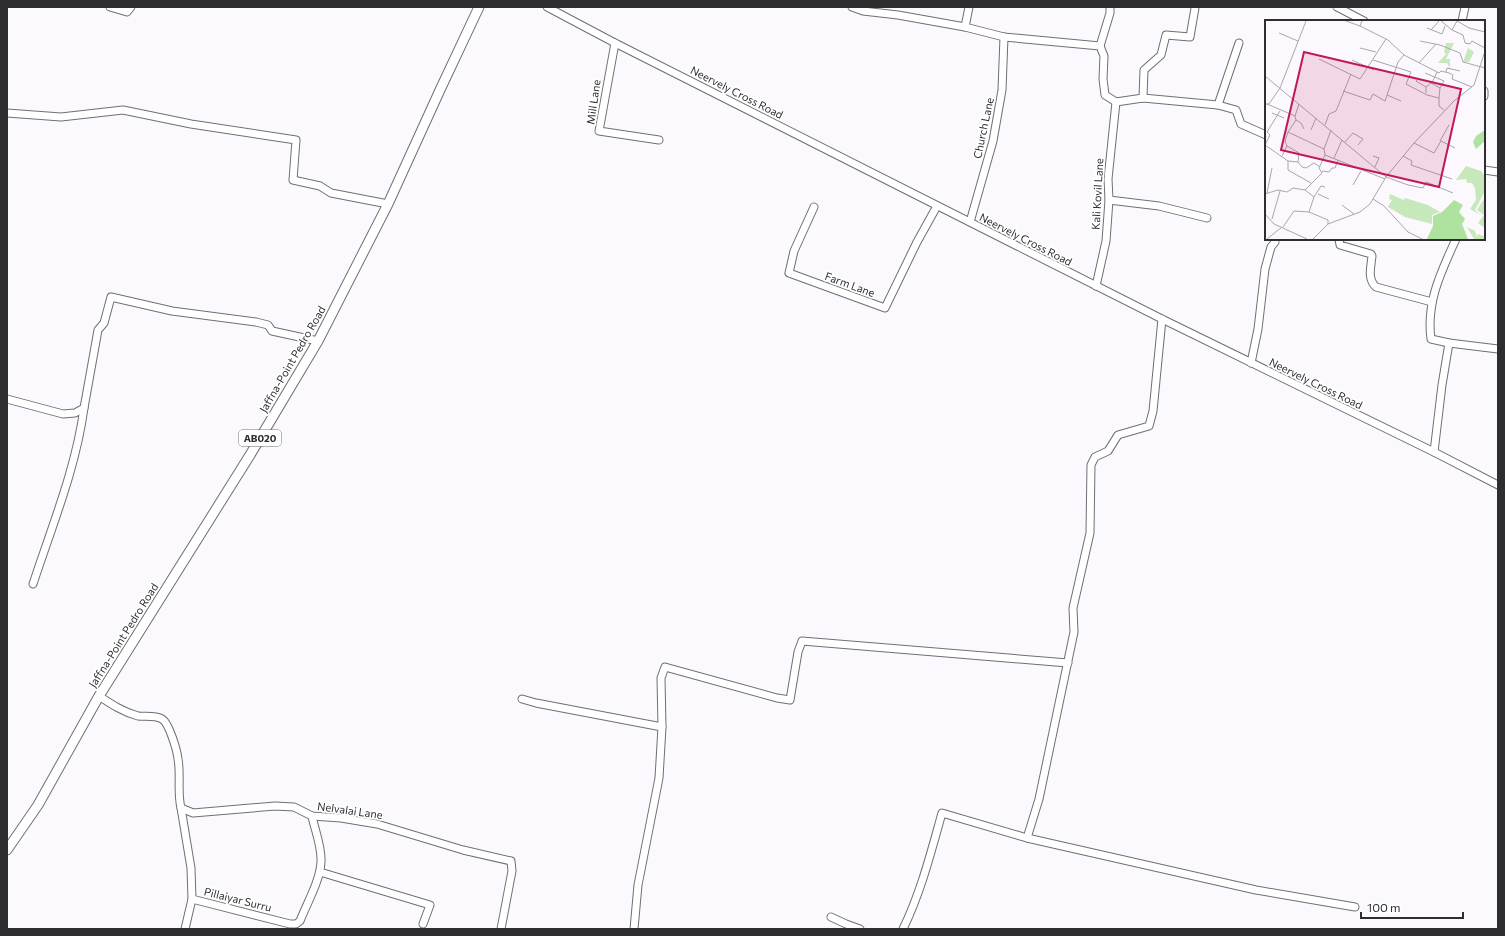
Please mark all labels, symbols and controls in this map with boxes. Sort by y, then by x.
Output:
inset map [1265,20,1485,240]
street label: Neervely Cross Road [689,63,785,121]
street label: Mill Lane [583,79,603,125]
street label: Church Lane [970,96,996,160]
street label: Kali Kovil Lane [1089,158,1105,230]
street label: Neervely Cross Road [978,210,1074,268]
street label: Farm Lane [823,269,877,299]
street label: Jaffna-Point Pedro Road [256,304,329,415]
street label: Neervely Cross Road [1267,355,1365,411]
road number: AB020 [239,430,281,446]
street label: Jaffna-Point Pedro Road [86,580,161,690]
street label: Nelvalai Lane [317,799,384,821]
street label: Pillaiyar Surru [203,884,273,914]
scale bar [1361,894,1463,920]
text: 100 m [1367,900,1401,914]

